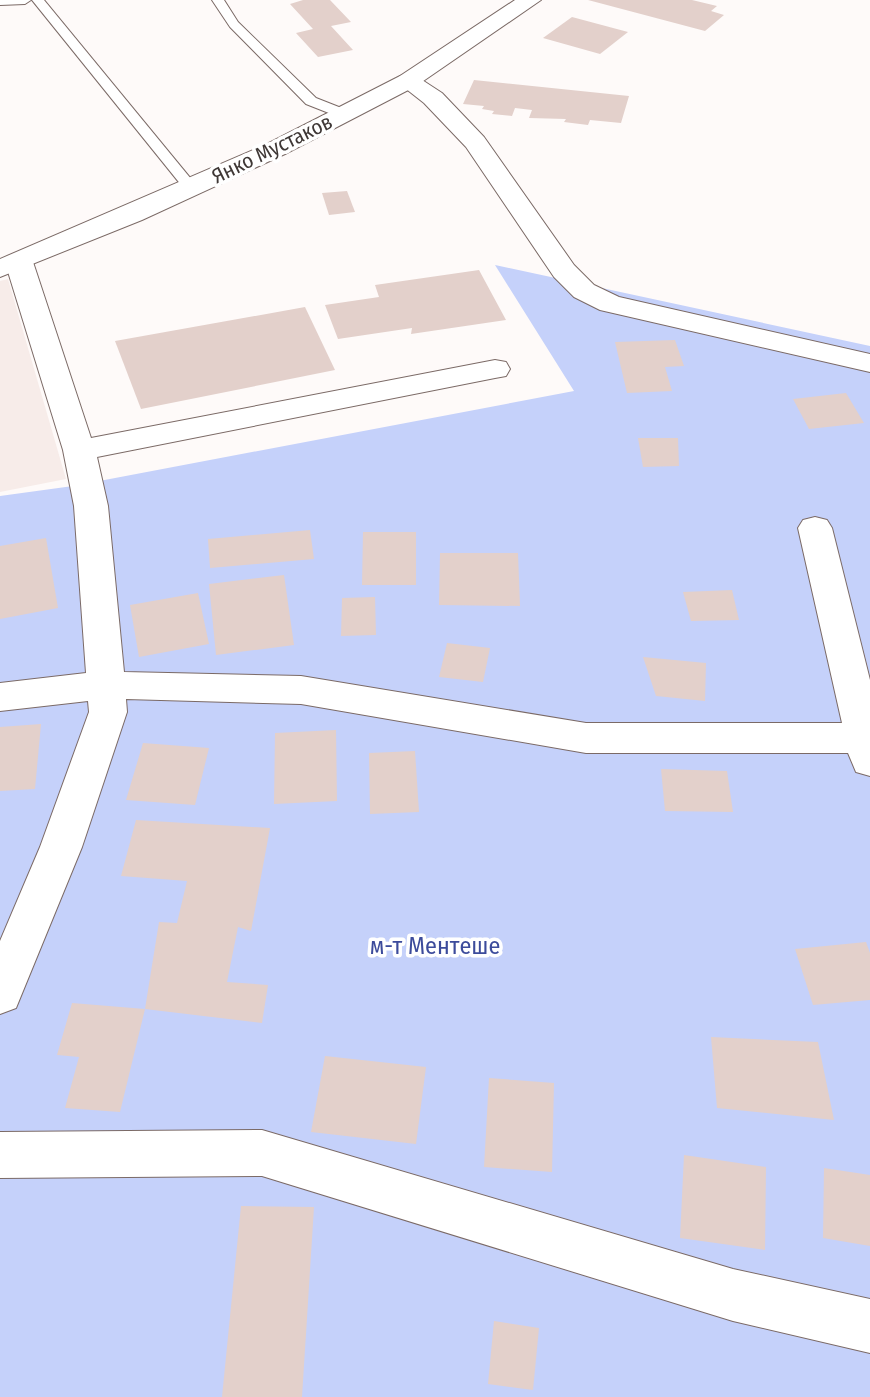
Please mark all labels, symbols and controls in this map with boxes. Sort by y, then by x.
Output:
street label: Янко Мустаков [207,109,337,189]
park label: м-т Ментeше [370,932,500,960]

